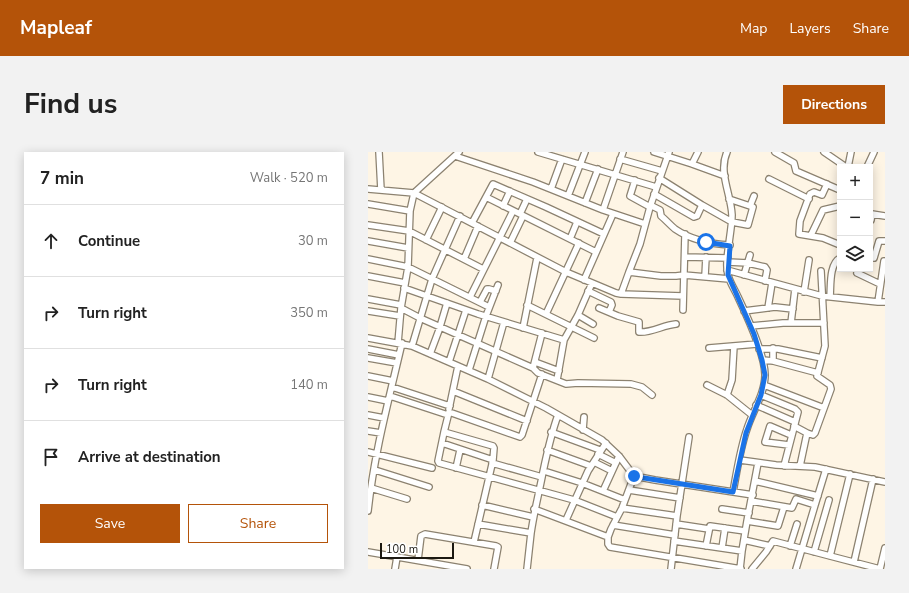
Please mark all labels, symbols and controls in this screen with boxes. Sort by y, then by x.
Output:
text: Mapleaf [20,15,92,41]
text: Map [740,19,767,38]
text: Layers [789,19,831,38]
text: Share [853,19,889,38]
text: Find us [24,85,118,123]
button: Directions [783,85,885,124]
map controls [837,164,873,272]
button: + [837,164,873,200]
text: 7 min [40,167,84,190]
text: Walk · 520 m [250,169,328,187]
button: − [837,200,873,236]
icon: ahead [40,230,62,252]
text: Continue [78,231,140,251]
text: 30 m [298,232,328,250]
route start [697,233,715,251]
button: layers [837,236,873,272]
icon: right [40,302,62,324]
text: Turn right [78,303,147,323]
text: 350 m [290,304,328,322]
icon: right [40,374,62,396]
text: Turn right [78,375,147,395]
text: 140 m [290,376,328,394]
icon: arrive [40,446,62,468]
text: Arrive at destination [78,447,221,467]
route end [625,467,643,485]
button: Save [40,504,180,543]
button: Share [188,504,328,543]
scale bar [380,541,454,560]
text: 100 m [386,542,418,557]

